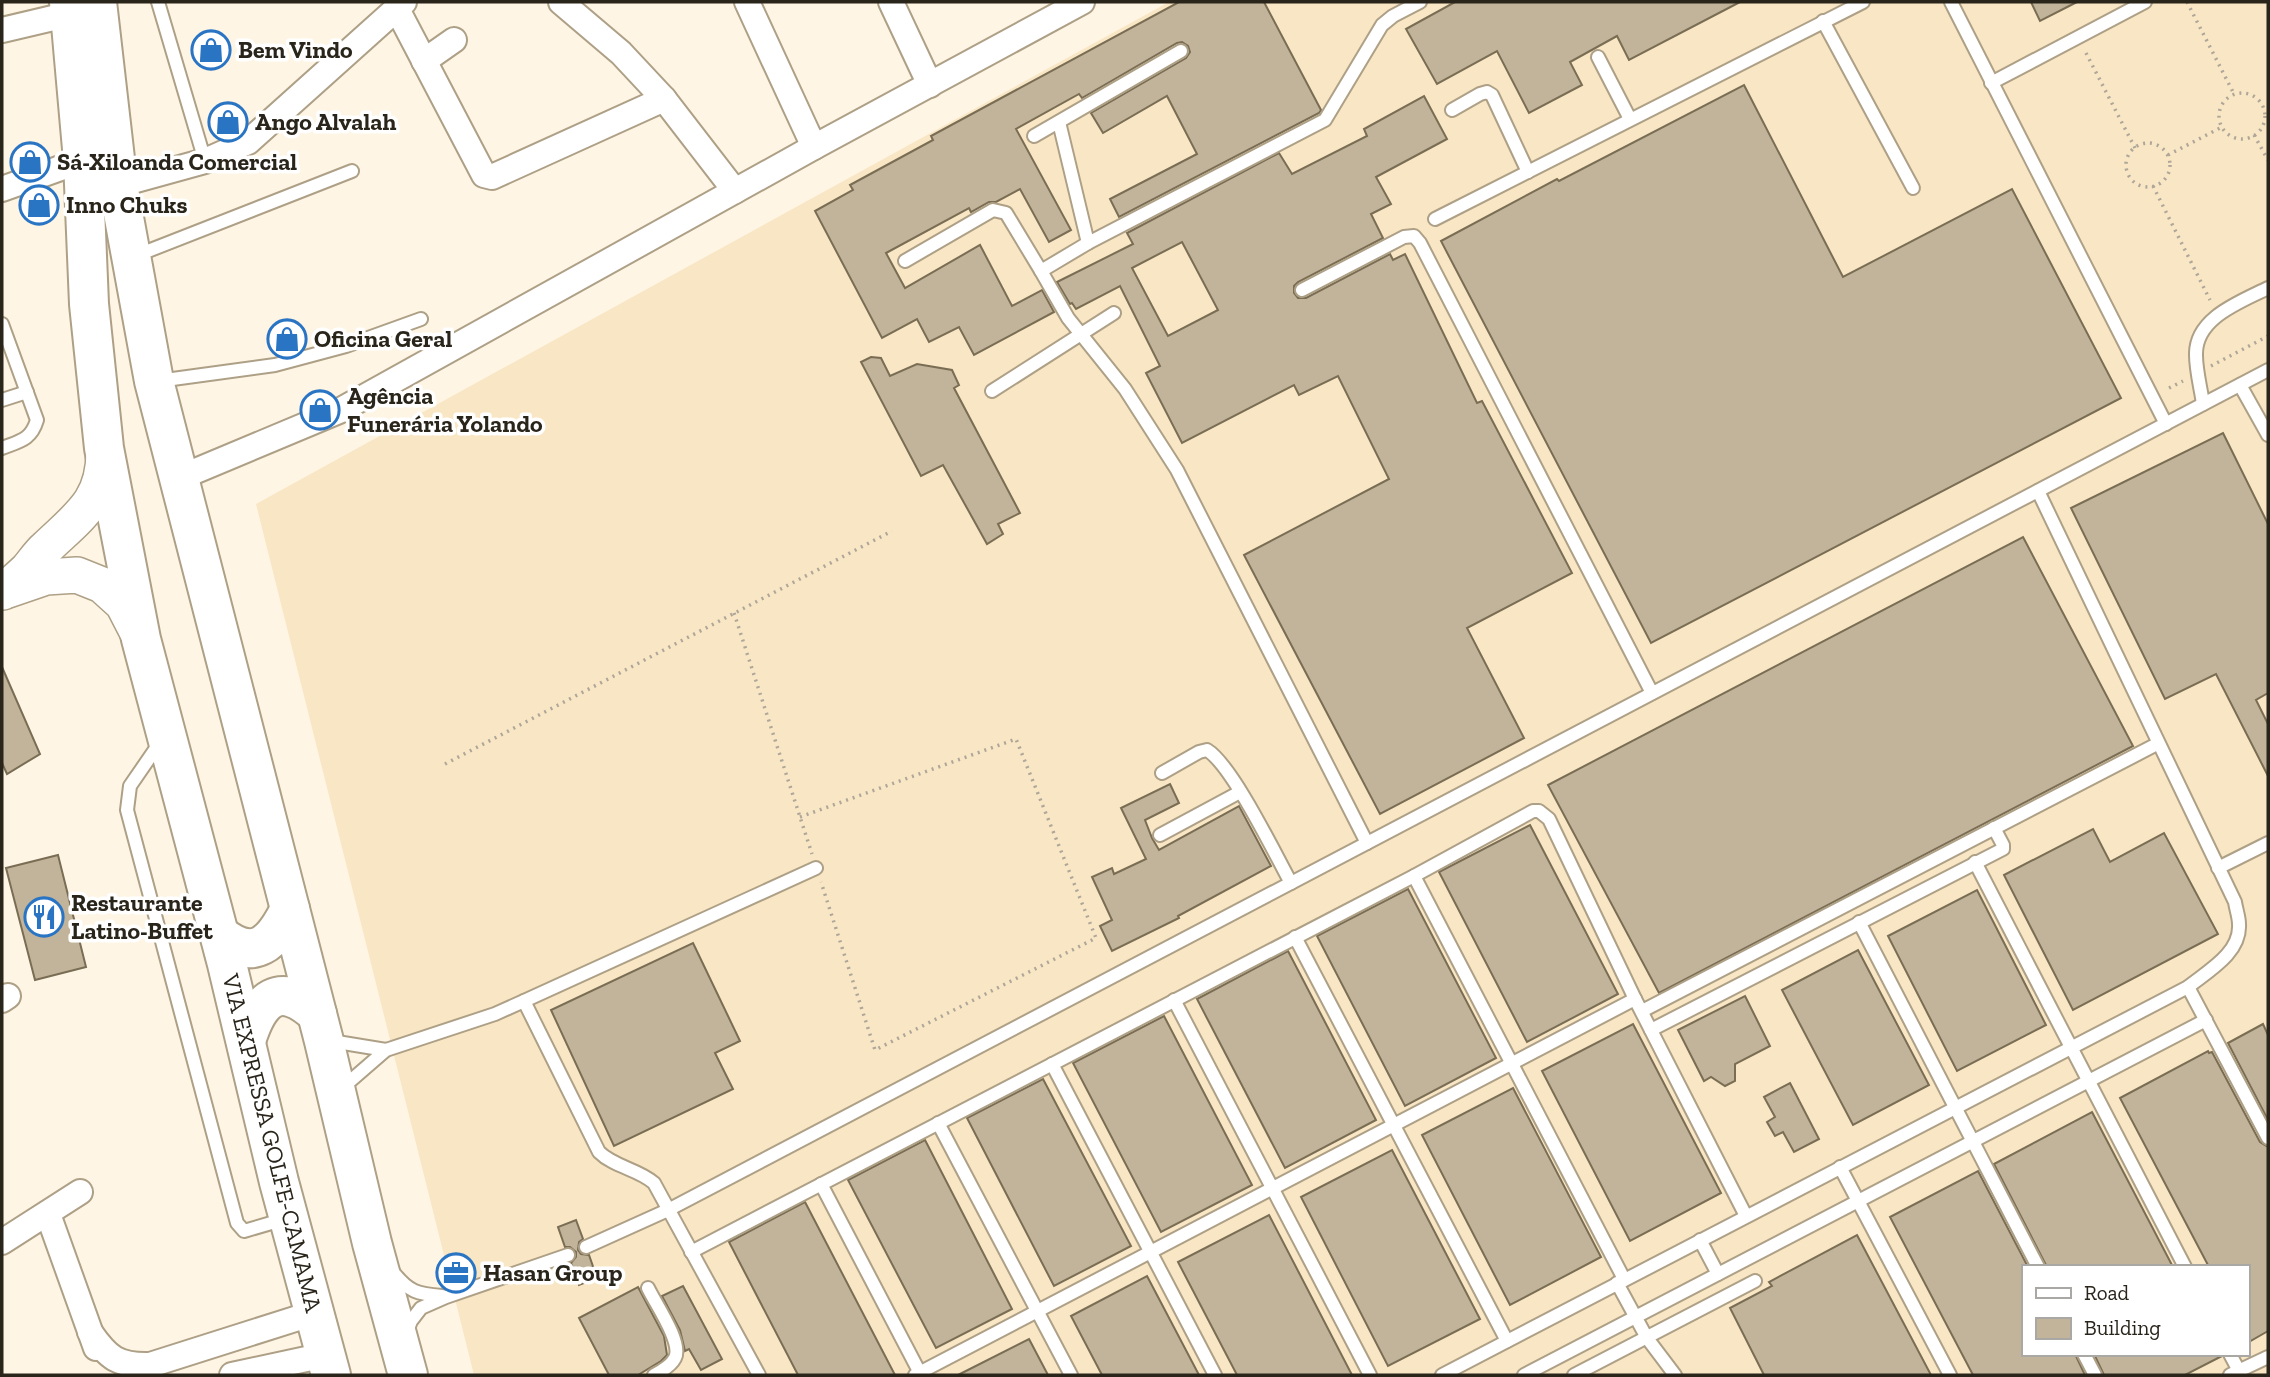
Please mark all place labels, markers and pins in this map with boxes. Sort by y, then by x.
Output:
shop icon: Bem Vindo [190,29,232,71]
place label: Bem Vindo [238,35,353,64]
shop icon: Ango Alvalah [207,101,249,143]
place label: Ango Alvalah [255,107,396,136]
shop icon: Sá-Xiloanda Comercial [9,141,51,183]
place label: Sá-Xiloanda Comercial [57,147,297,176]
shop icon: Inno Chuks [18,184,60,226]
place label: Inno Chuks [66,190,188,219]
shop icon: Oficina Geral [266,318,308,360]
place label: Oficina Geral [314,324,452,353]
place label: Agência Funerária Yolando [347,381,543,438]
shop icon: Agência Funerária Yolando [299,389,341,431]
place label: Restaurante Latino-Buffet [71,888,213,945]
restaurant icon: Restaurante Latino-Buffet [23,896,65,938]
office icon: Hasan Group [435,1252,477,1294]
place label: Hasan Group [483,1258,623,1287]

